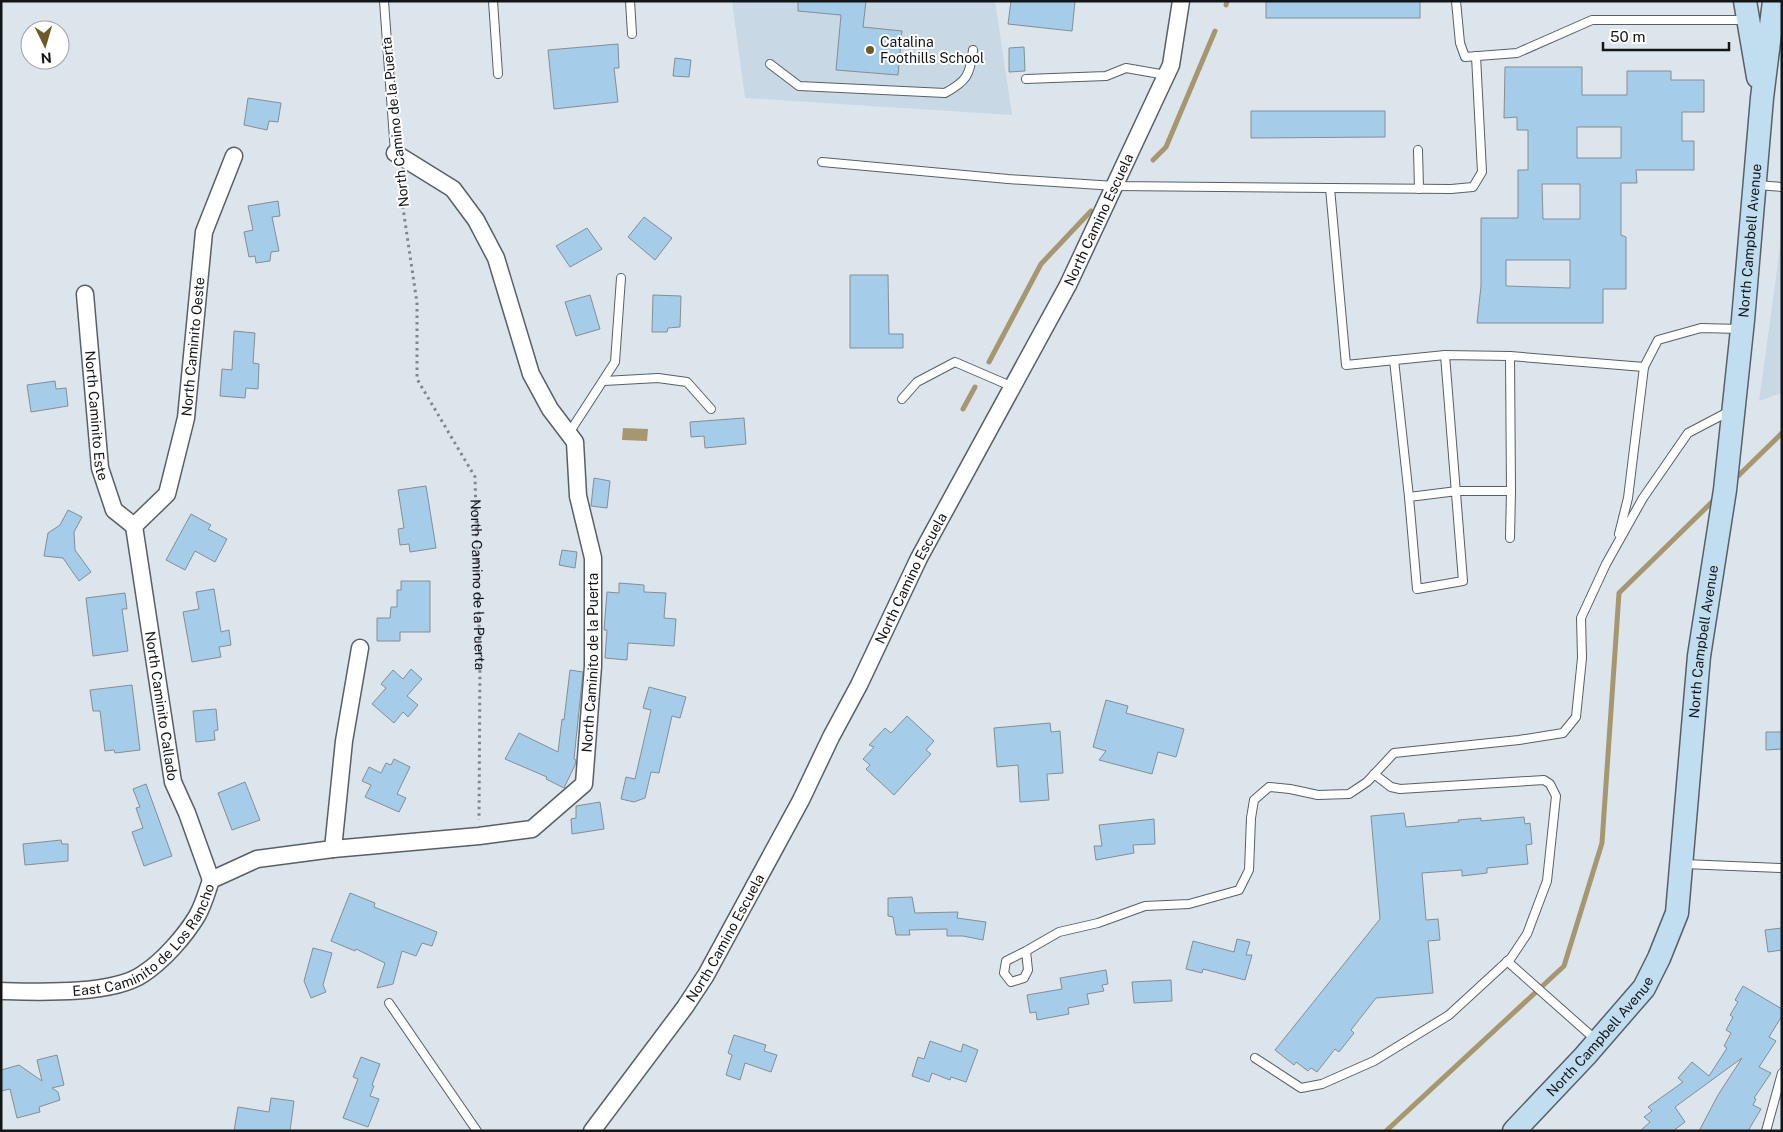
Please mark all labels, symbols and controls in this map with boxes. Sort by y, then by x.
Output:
north arrow [20,20,70,70]
scale bar [1603,20,1729,52]
text: 50 m [1610,28,1645,45]
place label: Catalina Foothills School [880,34,984,66]
street label: North Camino de la Puerta [378,36,412,208]
marker: Catalina Foothills School [864,44,876,56]
text: N [40,50,52,66]
street label: North Camino Escuela [1061,151,1136,288]
street label: North Campbell Avenue [1735,163,1764,318]
street label: North Caminito Oeste [178,276,208,417]
street label: North Caminito Este [82,350,112,482]
street label: North Camino de la Puerta [468,499,488,670]
street label: North Camino Escuela [872,510,950,646]
street label: North Campbell Avenue [1686,564,1721,719]
street label: North Caminito de la Puerta [578,573,601,753]
street label: North Caminito Callado [142,630,181,782]
street label: North Camino Escuela [683,871,767,1005]
street label: East Caminito de Los Rancho [72,882,217,999]
street label: North Campbell Avenue [1543,974,1657,1100]

